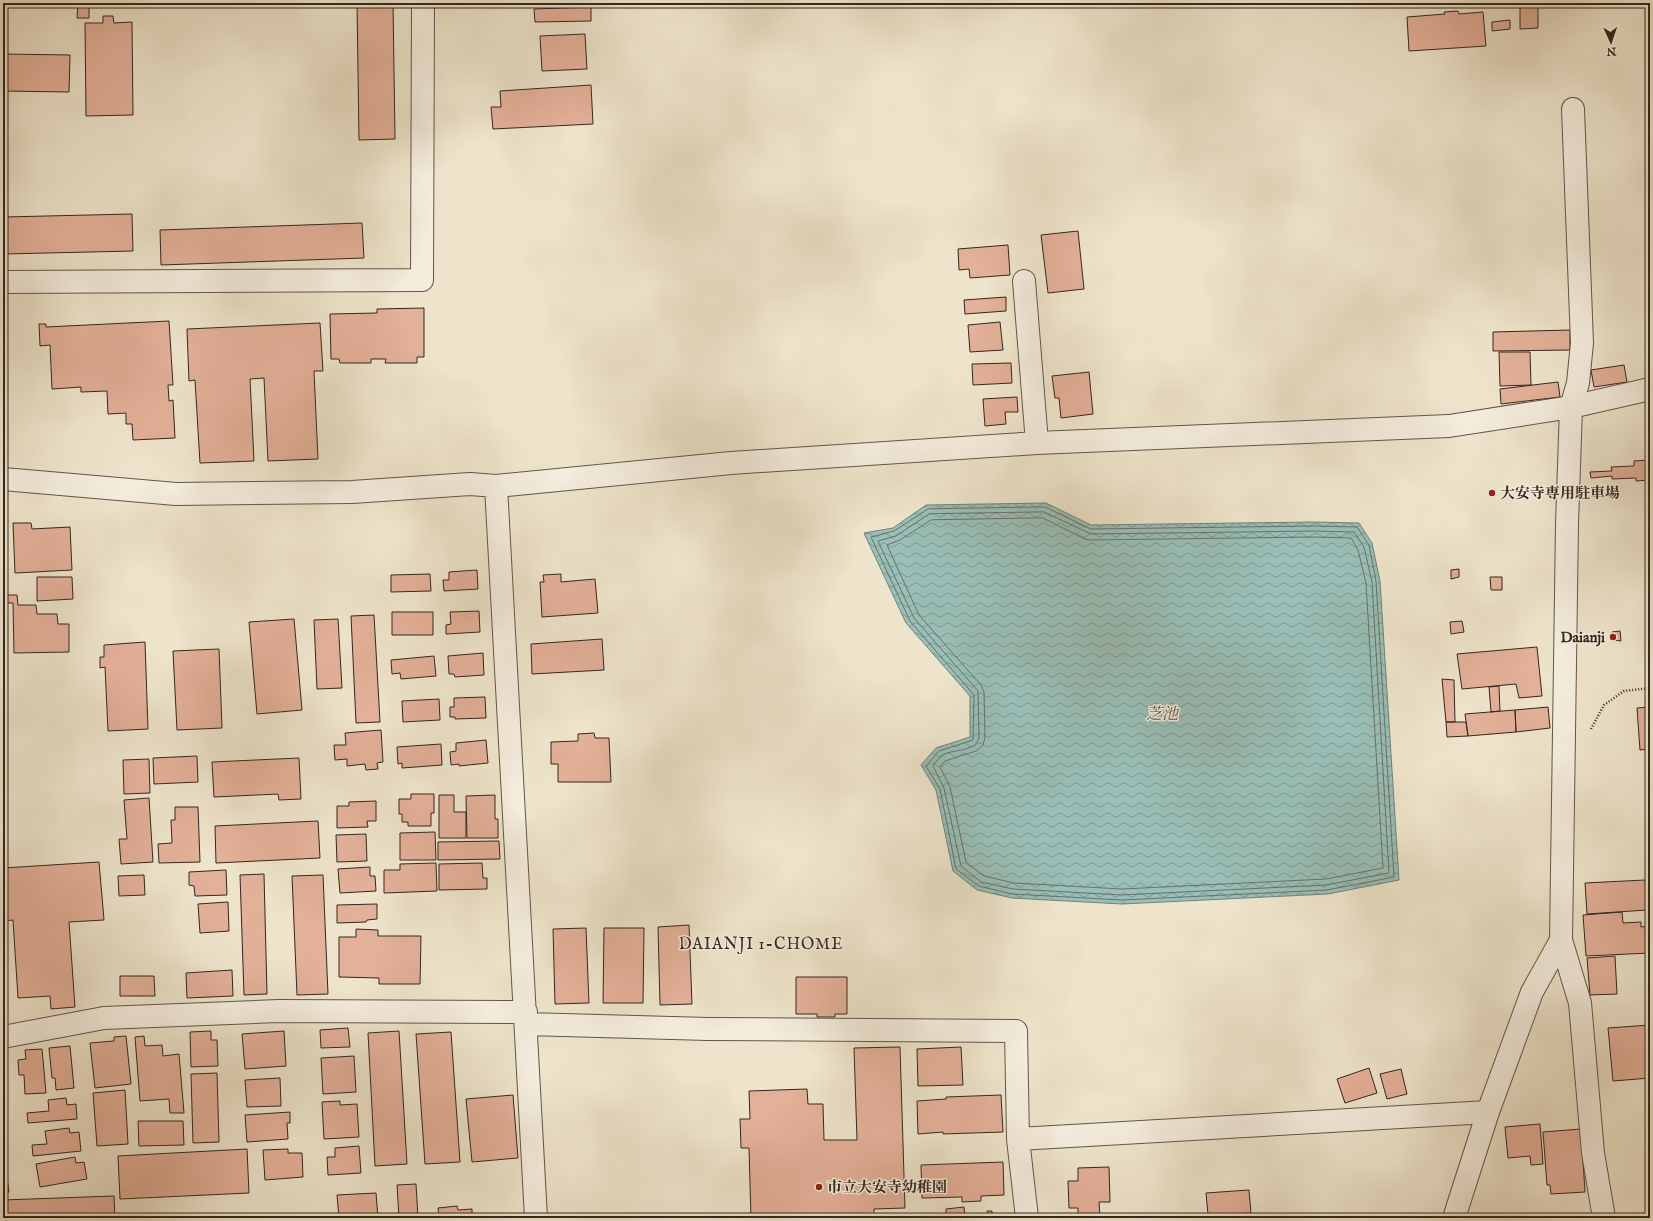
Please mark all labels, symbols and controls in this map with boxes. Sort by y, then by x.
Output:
north arrow [1591,22,1631,62]
text: N [1606,44,1618,58]
place label: 大安寺専用駐車場 [1500,484,1620,503]
marker: 大安寺専用駐車場 [1487,488,1497,498]
place label: Daianji [1560,628,1605,647]
marker: Daianji [1608,632,1618,642]
water label: 芝池 [1146,705,1180,725]
district label: DAIANJI 1-CHOME [679,935,843,955]
place label: 市立大安寺幼稚園 [827,1178,947,1197]
marker: 市立大安寺幼稚園 [814,1182,824,1192]

